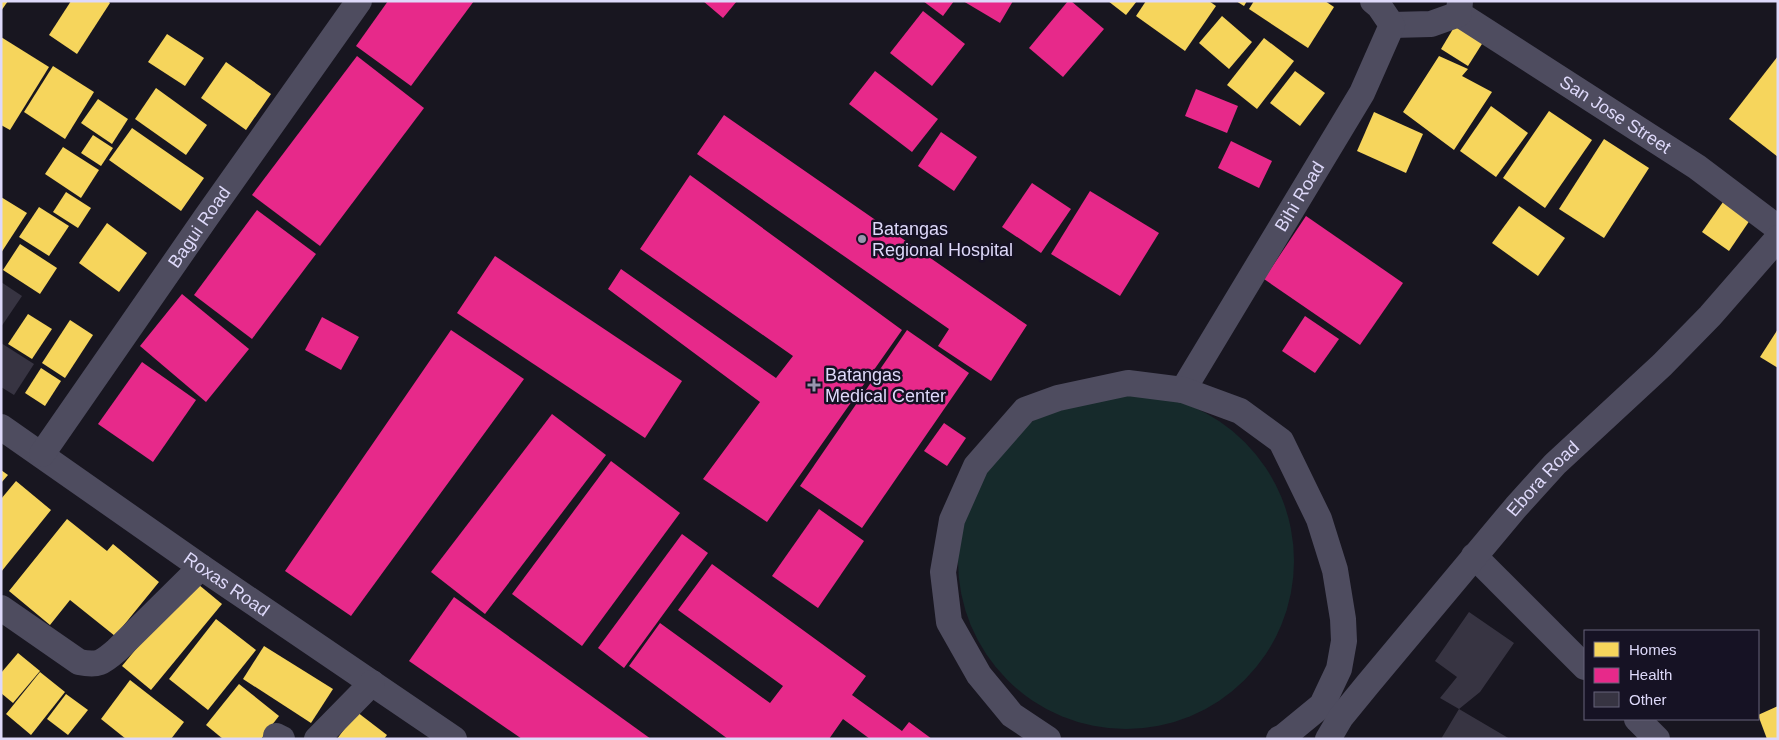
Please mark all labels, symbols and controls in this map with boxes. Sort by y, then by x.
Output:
street label: San Jose Street [1556,71,1675,158]
street label: Bihi Road [1271,158,1328,235]
street label: Bagui Road [164,183,234,272]
place label: Batangas Regional Hospital [872,219,1013,260]
marker: Batangas Regional Hospital [856,233,868,245]
place label: Batangas Medical Center [825,365,946,406]
marker: Batangas Medical Center [807,378,821,392]
street label: Ebora Road [1503,437,1583,520]
street label: Roxas Road [180,548,273,620]
legend [1584,630,1759,720]
text: Homes [1629,641,1677,658]
text: Health [1629,666,1672,683]
text: Other [1629,691,1667,708]

